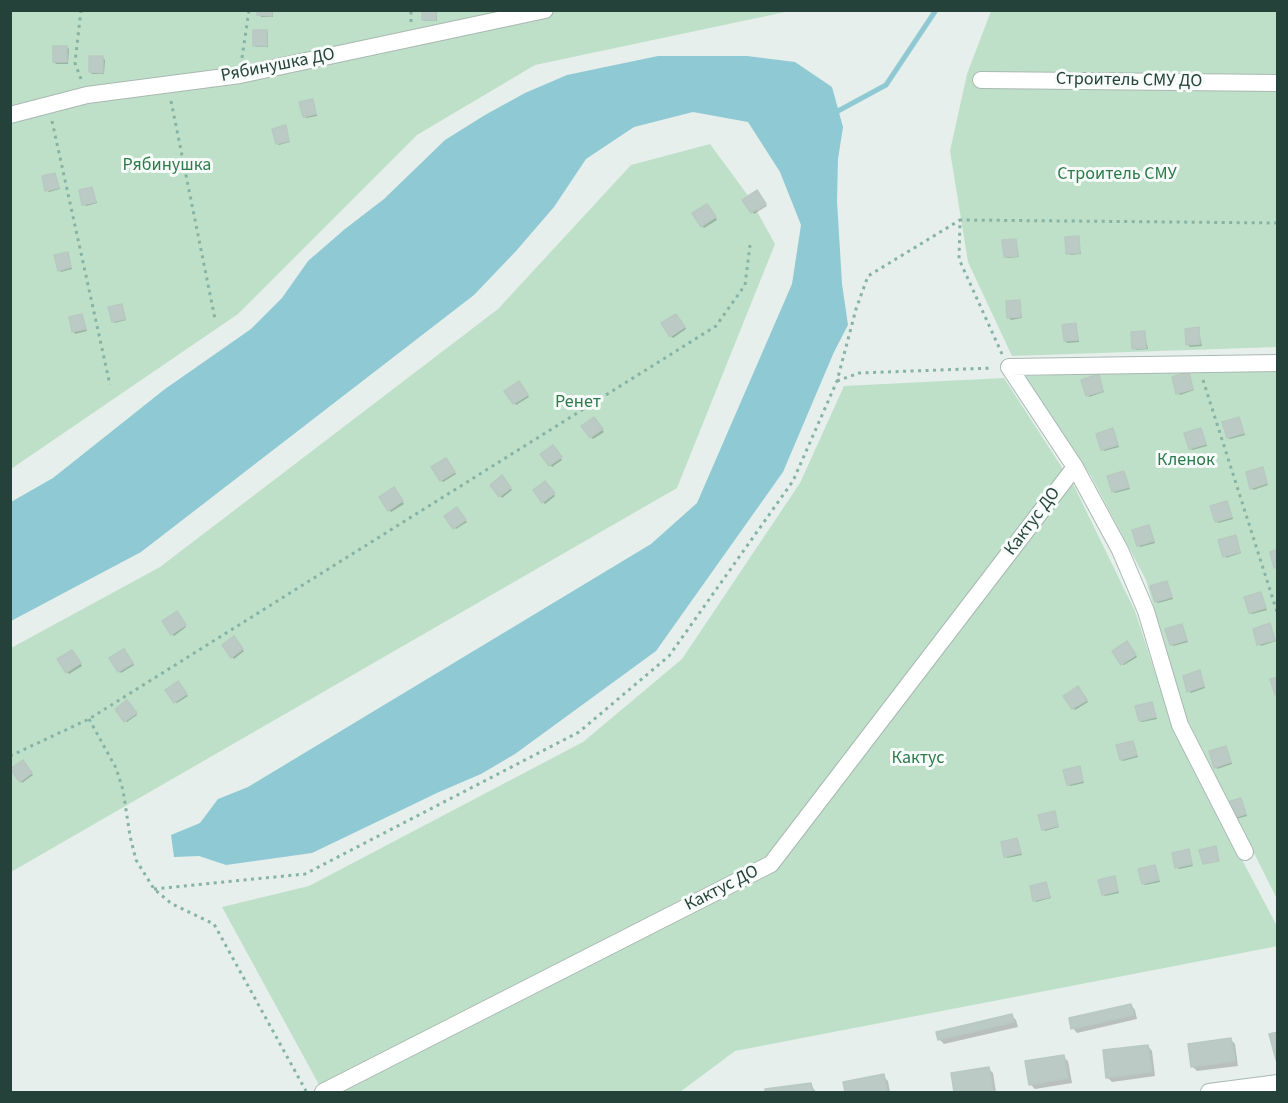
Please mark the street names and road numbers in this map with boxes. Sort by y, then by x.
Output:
street label: Рябинушка ДО [219,44,337,88]
street label: Строитель СМУ ДО [1056,69,1202,93]
street label: Кактус ДО [1000,484,1066,560]
street label: Кактус ДО [682,861,762,917]

